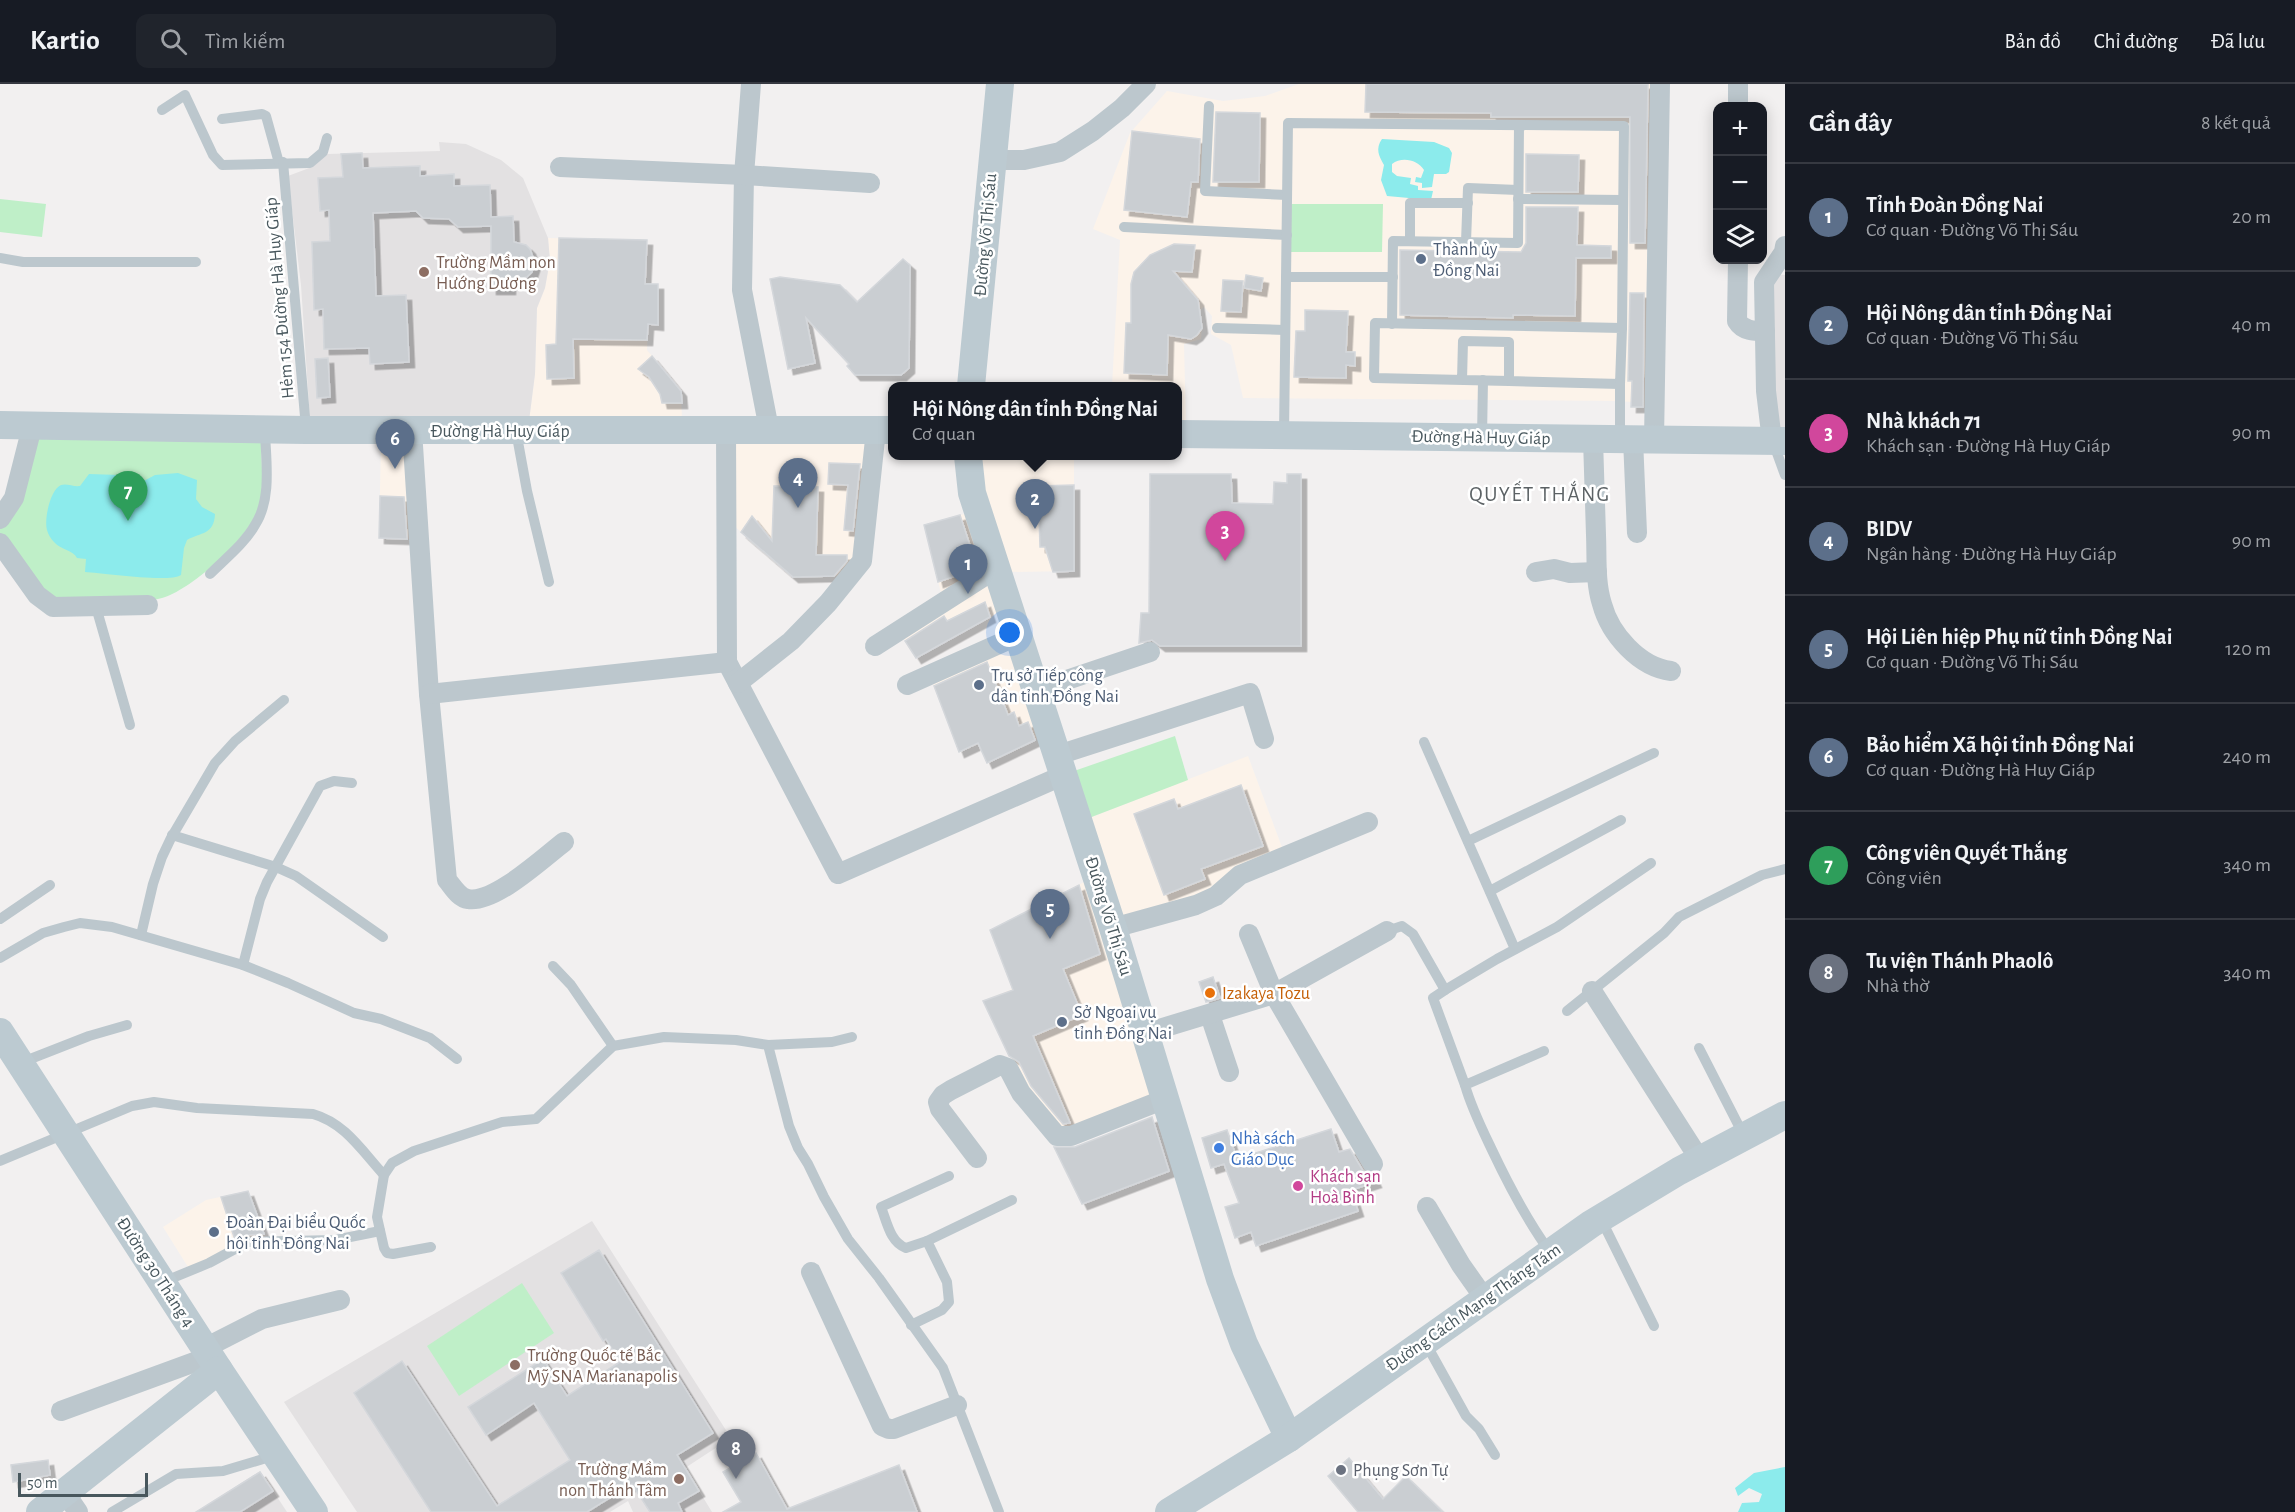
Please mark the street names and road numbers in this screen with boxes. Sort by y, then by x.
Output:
street label: Đường Võ Thị Sáu [972,173,1000,297]
street label: Hẻm 154 Đường Hà Huy Giáp [262,196,298,399]
street label: Đường Hà Huy Giáp [430,423,570,441]
street label: Đường Hà Huy Giáp [1411,428,1551,448]
street label: Đường Võ Thị Sáu [1081,855,1135,978]
street label: Đường 30 Tháng 4 [113,1214,198,1331]
street label: Đường Cách Mạng Tháng Tám [1383,1241,1564,1375]

